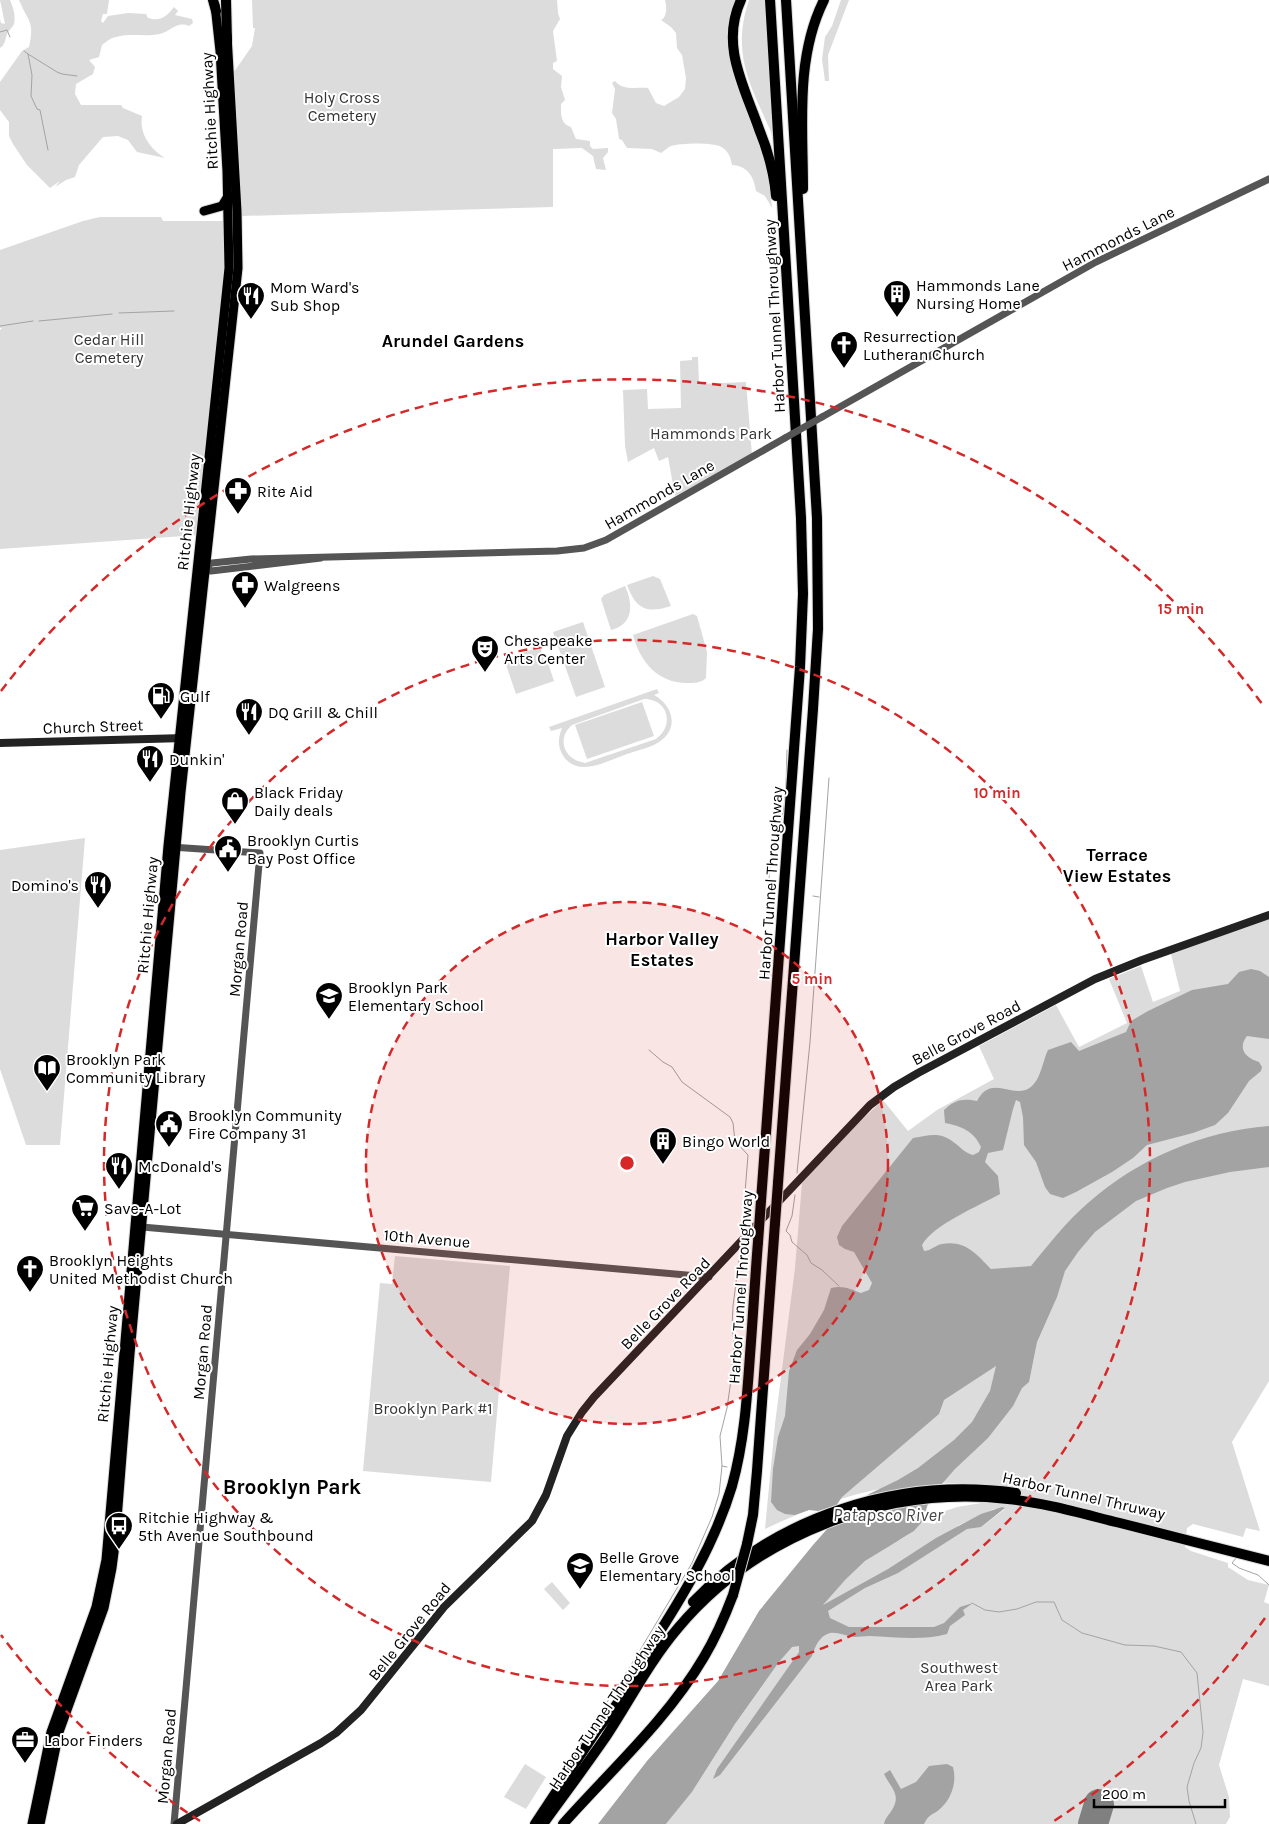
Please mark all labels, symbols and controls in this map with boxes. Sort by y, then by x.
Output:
street label: Ritchie Highway [197,51,222,170]
park label: Holy Cross Cemetery [304,88,380,125]
street label: Hammonds Lane [1059,202,1178,275]
street label: Harbor Tunnel Throughway [760,218,789,413]
place label: Hammonds Lane Nursing Home [916,276,1040,313]
place label: Mom Ward's Sub Shop [270,278,360,315]
building icon: Hammonds Lane Nursing Home [882,279,912,318]
restaurant icon: Mom Ward's Sub Shop [236,281,266,320]
place label: Resurrection Lutheran Church [863,327,985,364]
park label: Cedar Hill Cemetery [74,330,144,367]
district label: Arundel Gardens [382,330,524,352]
church icon: Resurrection Lutheran Church [829,330,859,369]
park label: Hammonds Park [650,424,772,443]
street label: Ritchie Highway [173,452,204,571]
street label: Hammonds Lane [601,455,718,534]
pharmacy icon: Rite Aid [223,476,253,515]
place label: Rite Aid [257,482,313,501]
pharmacy icon: Walgreens [230,570,260,609]
place label: Walgreens [264,576,340,595]
text: 15 min [1158,600,1204,618]
place label: Chesapeake Arts Center [504,631,593,668]
theatre icon: Chesapeake Arts Center [470,634,500,673]
fuel station icon: Gulf [146,681,176,720]
place label: Gulf [180,687,210,706]
restaurant icon: DQ Grill & Chill [234,697,264,736]
place label: DQ Grill & Chill [268,703,378,722]
street label: Church Street [42,715,144,738]
restaurant icon: Dunkin' [135,744,165,783]
place label: Dunkin' [169,750,225,769]
place label: Black Friday Daily deals [254,783,344,820]
text: 10 min [973,784,1021,802]
street label: Harbor Tunnel Throughway [754,785,787,980]
shop icon: Black Friday Daily deals [220,786,250,825]
place label: Brooklyn Curtis Bay Post Office [247,831,359,868]
public building icon: Brooklyn Curtis Bay Post Office [213,834,243,873]
district label: Terrace View Estates [1063,844,1171,887]
street label: Ritchie Highway [133,855,162,974]
restaurant icon: Domino's [83,870,113,909]
place label: Domino's [11,876,79,895]
street label: Morgan Road [225,900,252,998]
district label: Harbor Valley Estates [605,928,719,971]
text: 5 min [791,970,833,988]
place label: Brooklyn Park Elementary School [348,978,484,1015]
school or university icon: Brooklyn Park Elementary School [314,981,344,1020]
street label: Belle Grove Road [908,996,1024,1069]
place label: Brooklyn Park Community Library [66,1050,206,1087]
library icon: Brooklyn Park Community Library [32,1053,62,1092]
place label: Brooklyn Community Fire Company 31 [188,1106,342,1143]
public building icon: Brooklyn Community Fire Company 31 [154,1109,184,1148]
building icon: Bingo World [648,1126,678,1165]
place label: Bingo World [682,1132,770,1151]
restaurant icon: McDonald's [104,1151,134,1190]
centre of rings [618,1154,636,1172]
place label: McDonald's [138,1157,222,1176]
street label: Harbor Tunnel Throughway [724,1189,757,1384]
supermarket icon: Save-A-Lot [70,1193,100,1232]
place label: Save-A-Lot [104,1199,181,1218]
street label: 10th Avenue [383,1225,471,1252]
place label: Brooklyn Heights United Methodist Church [49,1251,233,1288]
street label: Belle Grove Road [617,1253,714,1353]
church icon: Brooklyn Heights United Methodist Church [15,1254,45,1293]
street label: Morgan Road [189,1303,216,1401]
street label: Ritchie Highway [93,1304,122,1423]
park label: Brooklyn Park #1 [373,1399,493,1418]
street label: Harbor Tunnel Thruway [1001,1468,1168,1524]
district label: Brooklyn Park [223,1475,362,1499]
water label: Patapsco River [833,1504,944,1526]
place label: Ritchie Highway & 5th Avenue Southbound [138,1508,314,1545]
bus stop icon: Ritchie Highway & 5th Avenue Southbound [104,1511,134,1550]
place label: Belle Grove Elementary School [599,1548,735,1585]
school or university icon: Belle Grove Elementary School [565,1551,595,1590]
street label: Belle Grove Road [364,1578,455,1684]
street label: Harbor Tunnel Throughway [544,1621,669,1793]
park label: Southwest Area Park [920,1658,998,1695]
street label: Morgan Road [153,1707,180,1805]
office icon: Labor Finders [10,1725,40,1764]
place label: Labor Finders [44,1731,143,1750]
scale bar [1094,1776,1225,1808]
text: 200 m [1102,1785,1146,1803]

